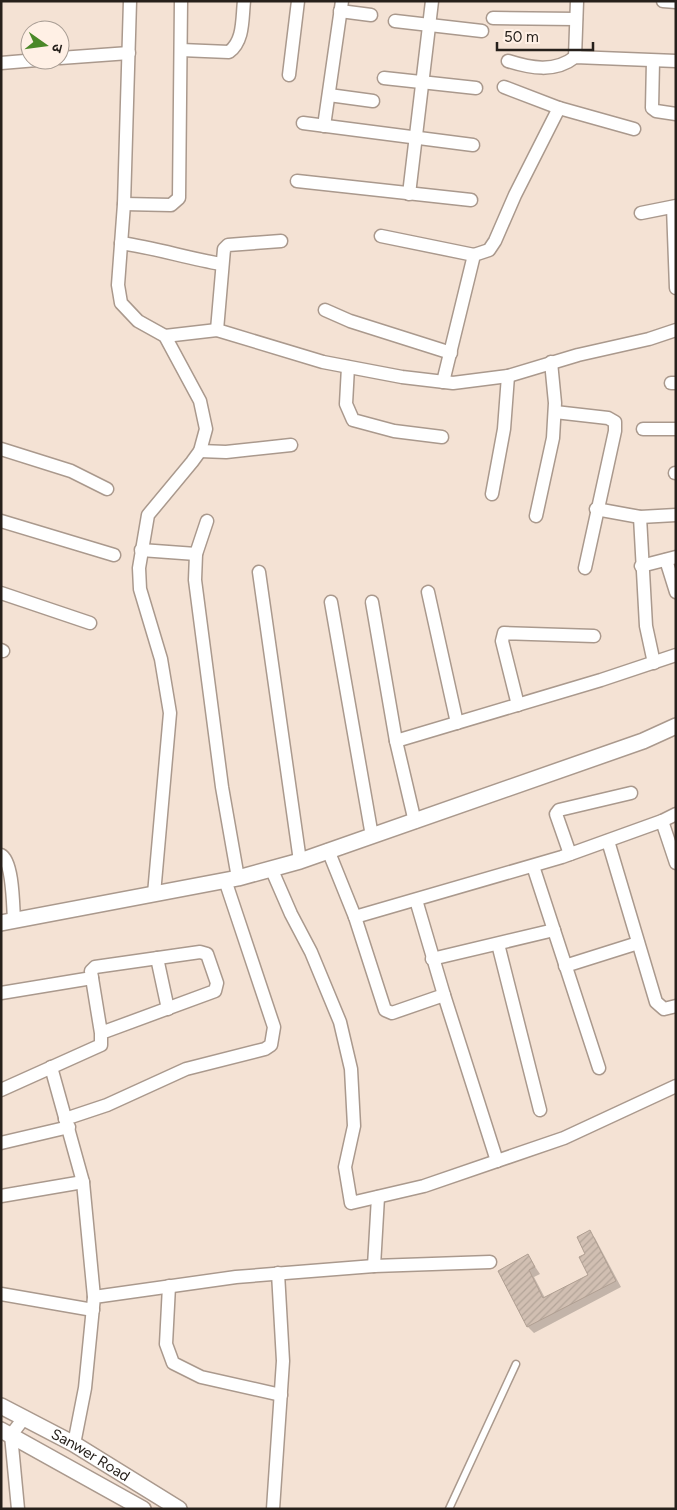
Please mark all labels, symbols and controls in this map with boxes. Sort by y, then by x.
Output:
north arrow [20,20,70,70]
scale bar [497,20,593,52]
text: 50 m [504,28,539,46]
text: उ [48,42,66,55]
street label: Sanwer Road [48,1425,133,1485]

